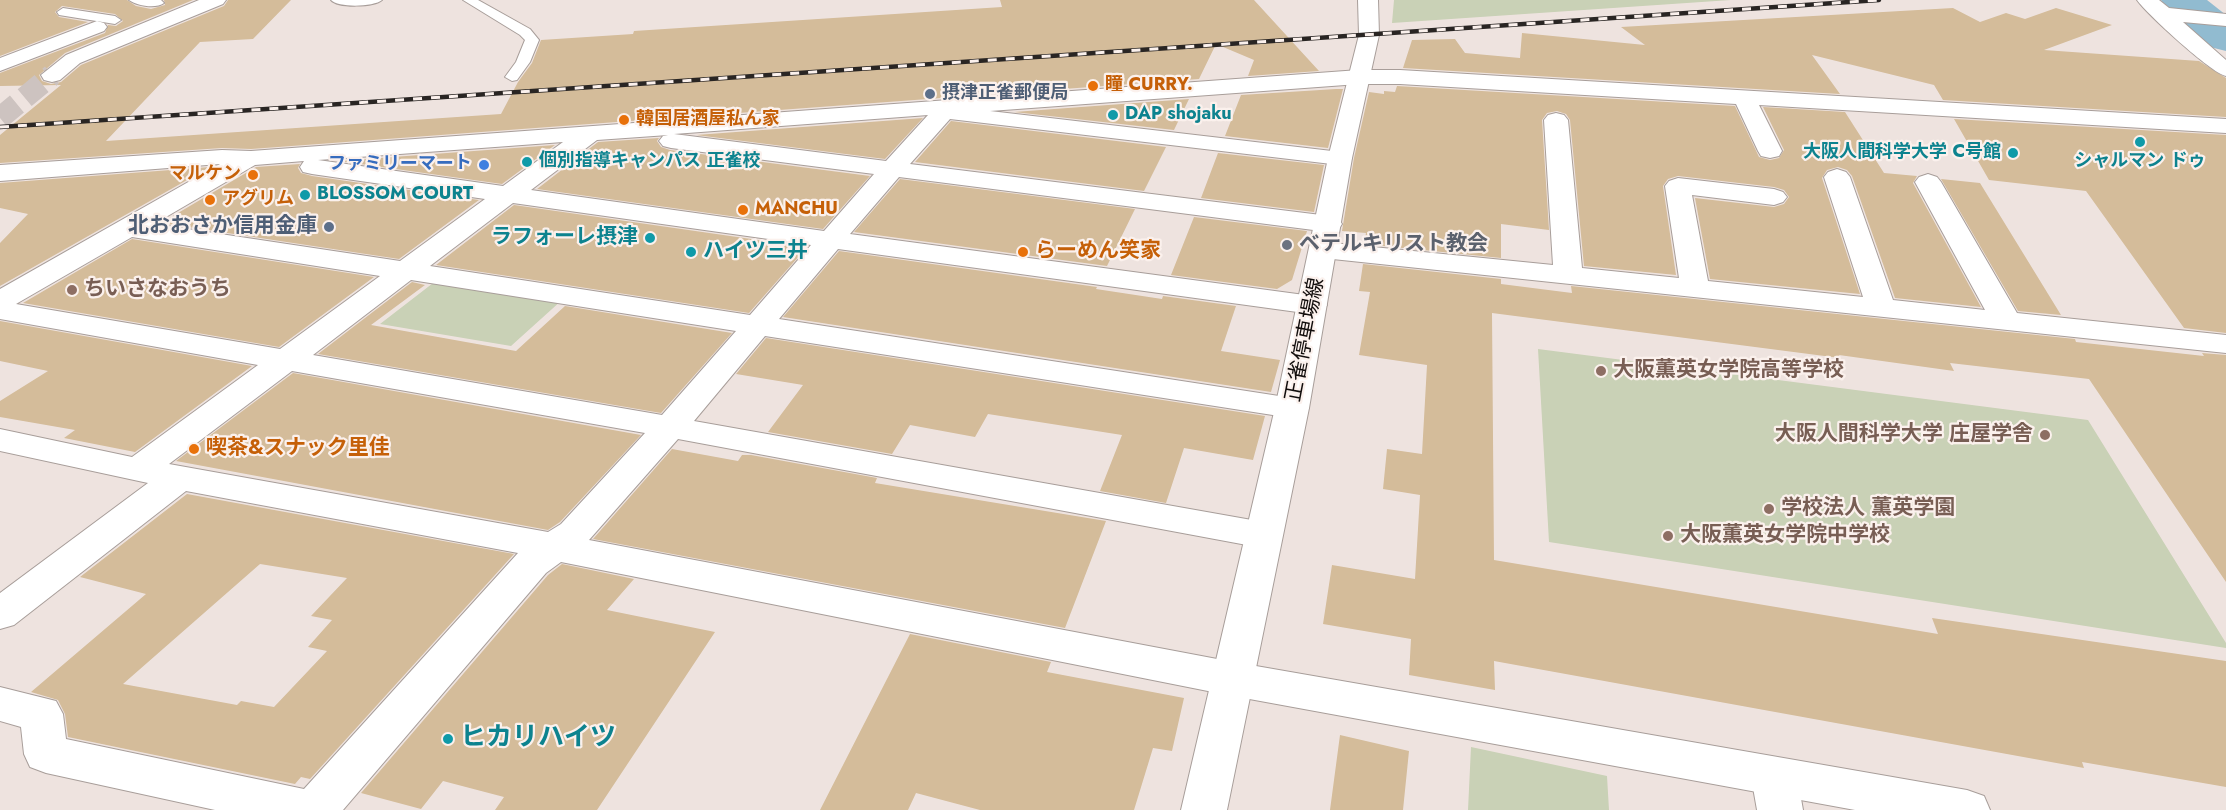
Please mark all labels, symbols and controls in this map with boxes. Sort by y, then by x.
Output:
place label: 瞳 CURRY. [1105,75,1193,97]
marker: 瞳 CURRY. [1086,79,1100,93]
place label: 摂津正雀郵便局 [942,83,1068,105]
marker: 摂津正雀郵便局 [923,87,937,101]
place label: DAP shojaku [1125,104,1232,126]
marker: DAP shojaku [1106,108,1120,122]
place label: 韓国居酒屋私ん家 [636,109,780,131]
marker: 韓国居酒屋私ん家 [617,113,631,127]
marker: シャルマン ドゥ [2133,135,2147,149]
place label: 大阪人間科学大学 C号館 [1803,142,2001,164]
marker: 大阪人間科学大学 C号館 [2006,146,2020,160]
place label: 個別指導キャンパス 正雀校 [539,151,760,173]
place label: シャルマン ドゥ [2074,151,2206,173]
place label: ファミリーマート [328,154,472,176]
marker: 個別指導キャンパス 正雀校 [520,155,534,169]
marker: ファミリーマート [477,158,491,172]
place label: マルケン [169,164,241,186]
marker: マルケン [246,168,260,182]
place label: BLOSSOM COURT [317,184,473,206]
marker: BLOSSOM COURT [298,188,312,202]
place label: アグリム [222,189,294,211]
marker: アグリム [203,193,217,207]
place label: MANCHU [755,199,838,221]
marker: MANCHU [736,203,750,217]
place label: 北おおさか信用金庫 [128,214,317,240]
marker: 北おおさか信用金庫 [322,220,336,234]
place label: ラフォーレ摂津 [491,225,638,251]
marker: ラフォーレ摂津 [643,231,657,245]
place label: ベテルキリスト教会 [1299,232,1488,258]
marker: ベテルキリスト教会 [1280,238,1294,252]
place label: ハイツ三井 [703,239,808,265]
place label: らーめん笑家 [1035,239,1161,265]
marker: ハイツ三井 [684,245,698,259]
marker: らーめん笑家 [1016,245,1030,259]
street label: 正雀停車場線 [1282,276,1330,404]
place label: ちいさなおうち [84,277,231,303]
marker: ちいさなおうち [65,283,79,297]
place label: 大阪薫英女学院高等学校 [1613,358,1844,384]
marker: 大阪薫英女学院高等学校 [1594,364,1608,378]
place label: 大阪人間科学大学 庄屋学舎 [1775,422,2033,448]
marker: 大阪人間科学大学 庄屋学舎 [2038,428,2052,442]
place label: 喫茶&スナック里佳 [206,436,390,462]
marker: 喫茶&スナック里佳 [187,442,201,456]
place label: 学校法人 薫英学園 [1781,496,1955,522]
marker: 学校法人 薫英学園 [1762,502,1776,516]
place label: 大阪薫英女学院中学校 [1680,523,1890,549]
marker: 大阪薫英女学院中学校 [1661,529,1675,543]
place label: ヒカリハイツ [460,723,616,755]
marker: ヒカリハイツ [441,732,455,746]

